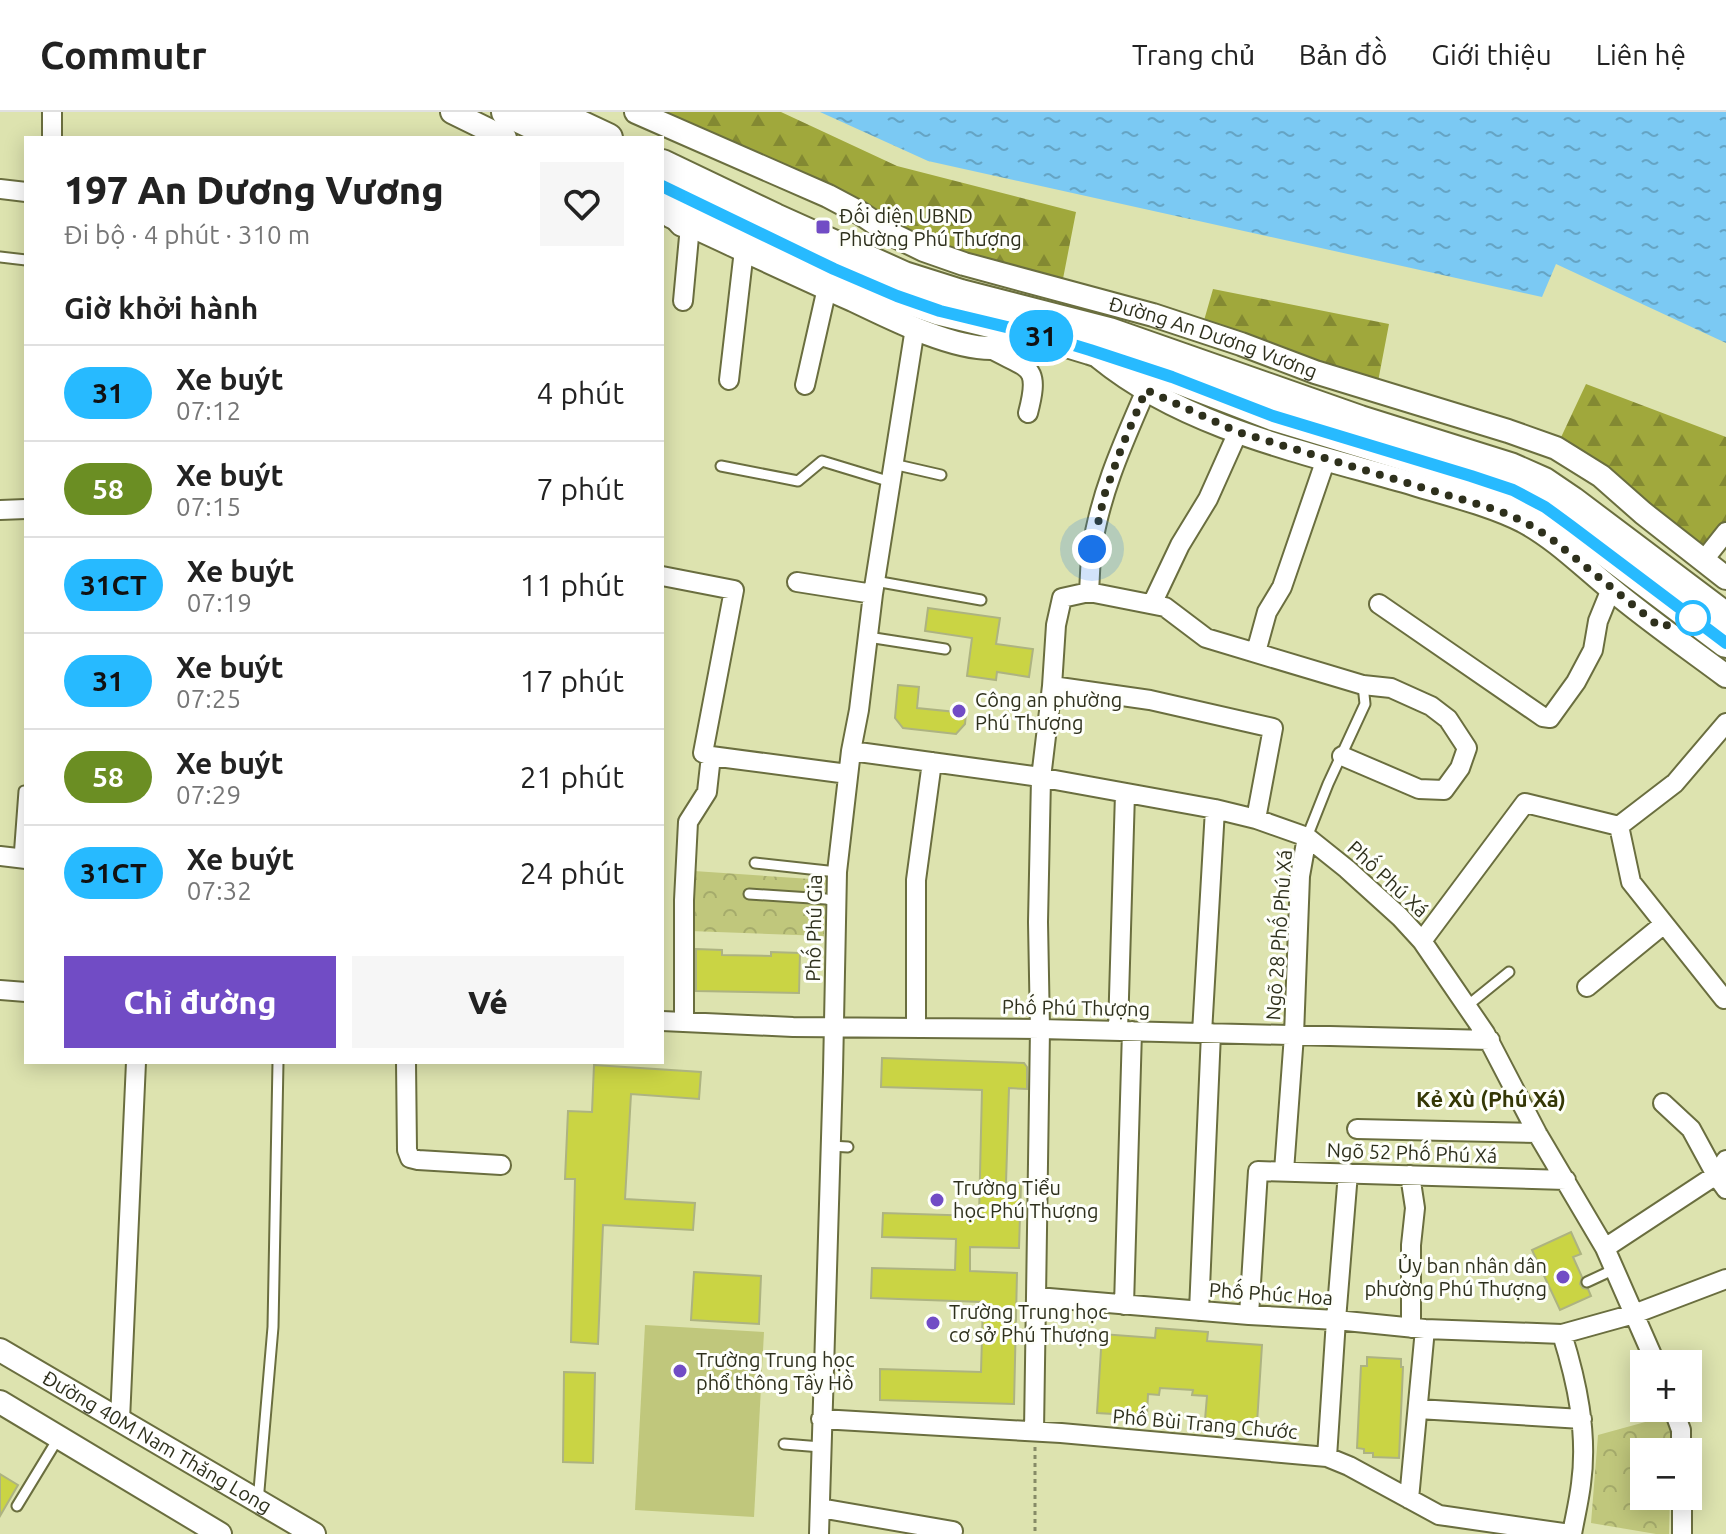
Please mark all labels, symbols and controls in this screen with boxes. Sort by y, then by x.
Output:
text: Commutr [40,34,207,76]
text: Trang chủ [1132,39,1255,70]
text: Bản đồ [1299,39,1387,70]
text: Giới thiệu [1431,39,1552,70]
text: Liên hệ [1596,39,1686,70]
button: heart [540,162,624,246]
text: 197 An Dương Vương [64,169,444,211]
place label: Đối diện UBND Phường Phú Thượng [839,201,1022,250]
marker: Đối diện UBND Phường Phú Thượng [814,218,832,236]
text: Đi bộ · 4 phút · 310 m [64,220,310,249]
text: Giờ khởi hành [64,291,258,325]
street label: Đường An Dương Vương [1106,292,1321,383]
line badge: 31 [1005,310,1077,362]
text: 31 [1025,320,1057,351]
text: Xe buýt [176,362,283,396]
text: 4 phút [537,376,624,410]
text: 31 [92,377,124,408]
text: 07:12 [176,396,241,425]
text: Xe buýt [176,458,283,492]
text: 7 phút [537,472,624,506]
text: 58 [92,473,124,504]
text: 07:15 [176,492,241,521]
your location [1072,529,1112,569]
text: Xe buýt [187,554,294,588]
text: 11 phút [520,568,624,602]
text: 31CT [80,569,147,600]
text: 07:19 [187,588,252,617]
unlabelled marker [1676,601,1710,635]
text: Xe buýt [176,650,283,684]
text: 17 phút [520,664,624,698]
text: 31 [92,665,124,696]
text: 07:25 [176,684,241,713]
place label: Công an phường Phú Thượng [975,688,1122,734]
marker: Công an phường Phú Thượng [950,702,968,720]
text: Xe buýt [176,746,283,780]
text: 21 phút [520,760,624,794]
text: 58 [92,761,124,792]
text: 07:29 [176,780,241,809]
street label: Phố Phú Xá [1343,833,1435,922]
text: Xe buýt [187,842,294,876]
street label: Ngõ 28 Phố Phú Xá [1258,849,1296,1021]
text: 24 phút [520,856,624,890]
text: 31CT [80,857,147,888]
street label: Phố Phú Gia [798,874,826,982]
text: 07:32 [187,876,252,905]
button: Chỉ đường [64,956,336,1048]
button: Vé [352,956,624,1048]
street label: Phố Phú Thượng [1002,992,1150,1020]
district label: Kẻ Xù (Phú Xá) [1416,1086,1566,1112]
street label: Ngõ 52 Phố Phú Xá [1326,1135,1498,1167]
place label: Trường Tiểu học Phú Thượng [953,1176,1098,1222]
marker: Trường Tiểu học Phú Thượng [928,1191,946,1209]
place label: Ủy ban nhân dân phường Phú Thượng [1364,1254,1547,1300]
marker: Ủy ban nhân dân phường Phú Thượng [1554,1268,1572,1286]
street label: Phố Phúc Hoa [1208,1275,1334,1309]
place label: Trường Trung học cơ sở Phú Thượng [949,1300,1109,1346]
marker: Trường Trung học cơ sở Phú Thượng [924,1314,942,1332]
place label: Trường Trung học phổ thông Tây Hồ [696,1348,854,1394]
map controls [1630,1350,1702,1510]
button: + [1630,1350,1702,1422]
marker: Trường Trung học phổ thông Tây Hồ [671,1362,689,1380]
street label: Đường 40M Nam Thăng Long [39,1366,276,1518]
street label: Phố Bùi Trang Chước [1112,1401,1299,1443]
button: − [1630,1438,1702,1510]

